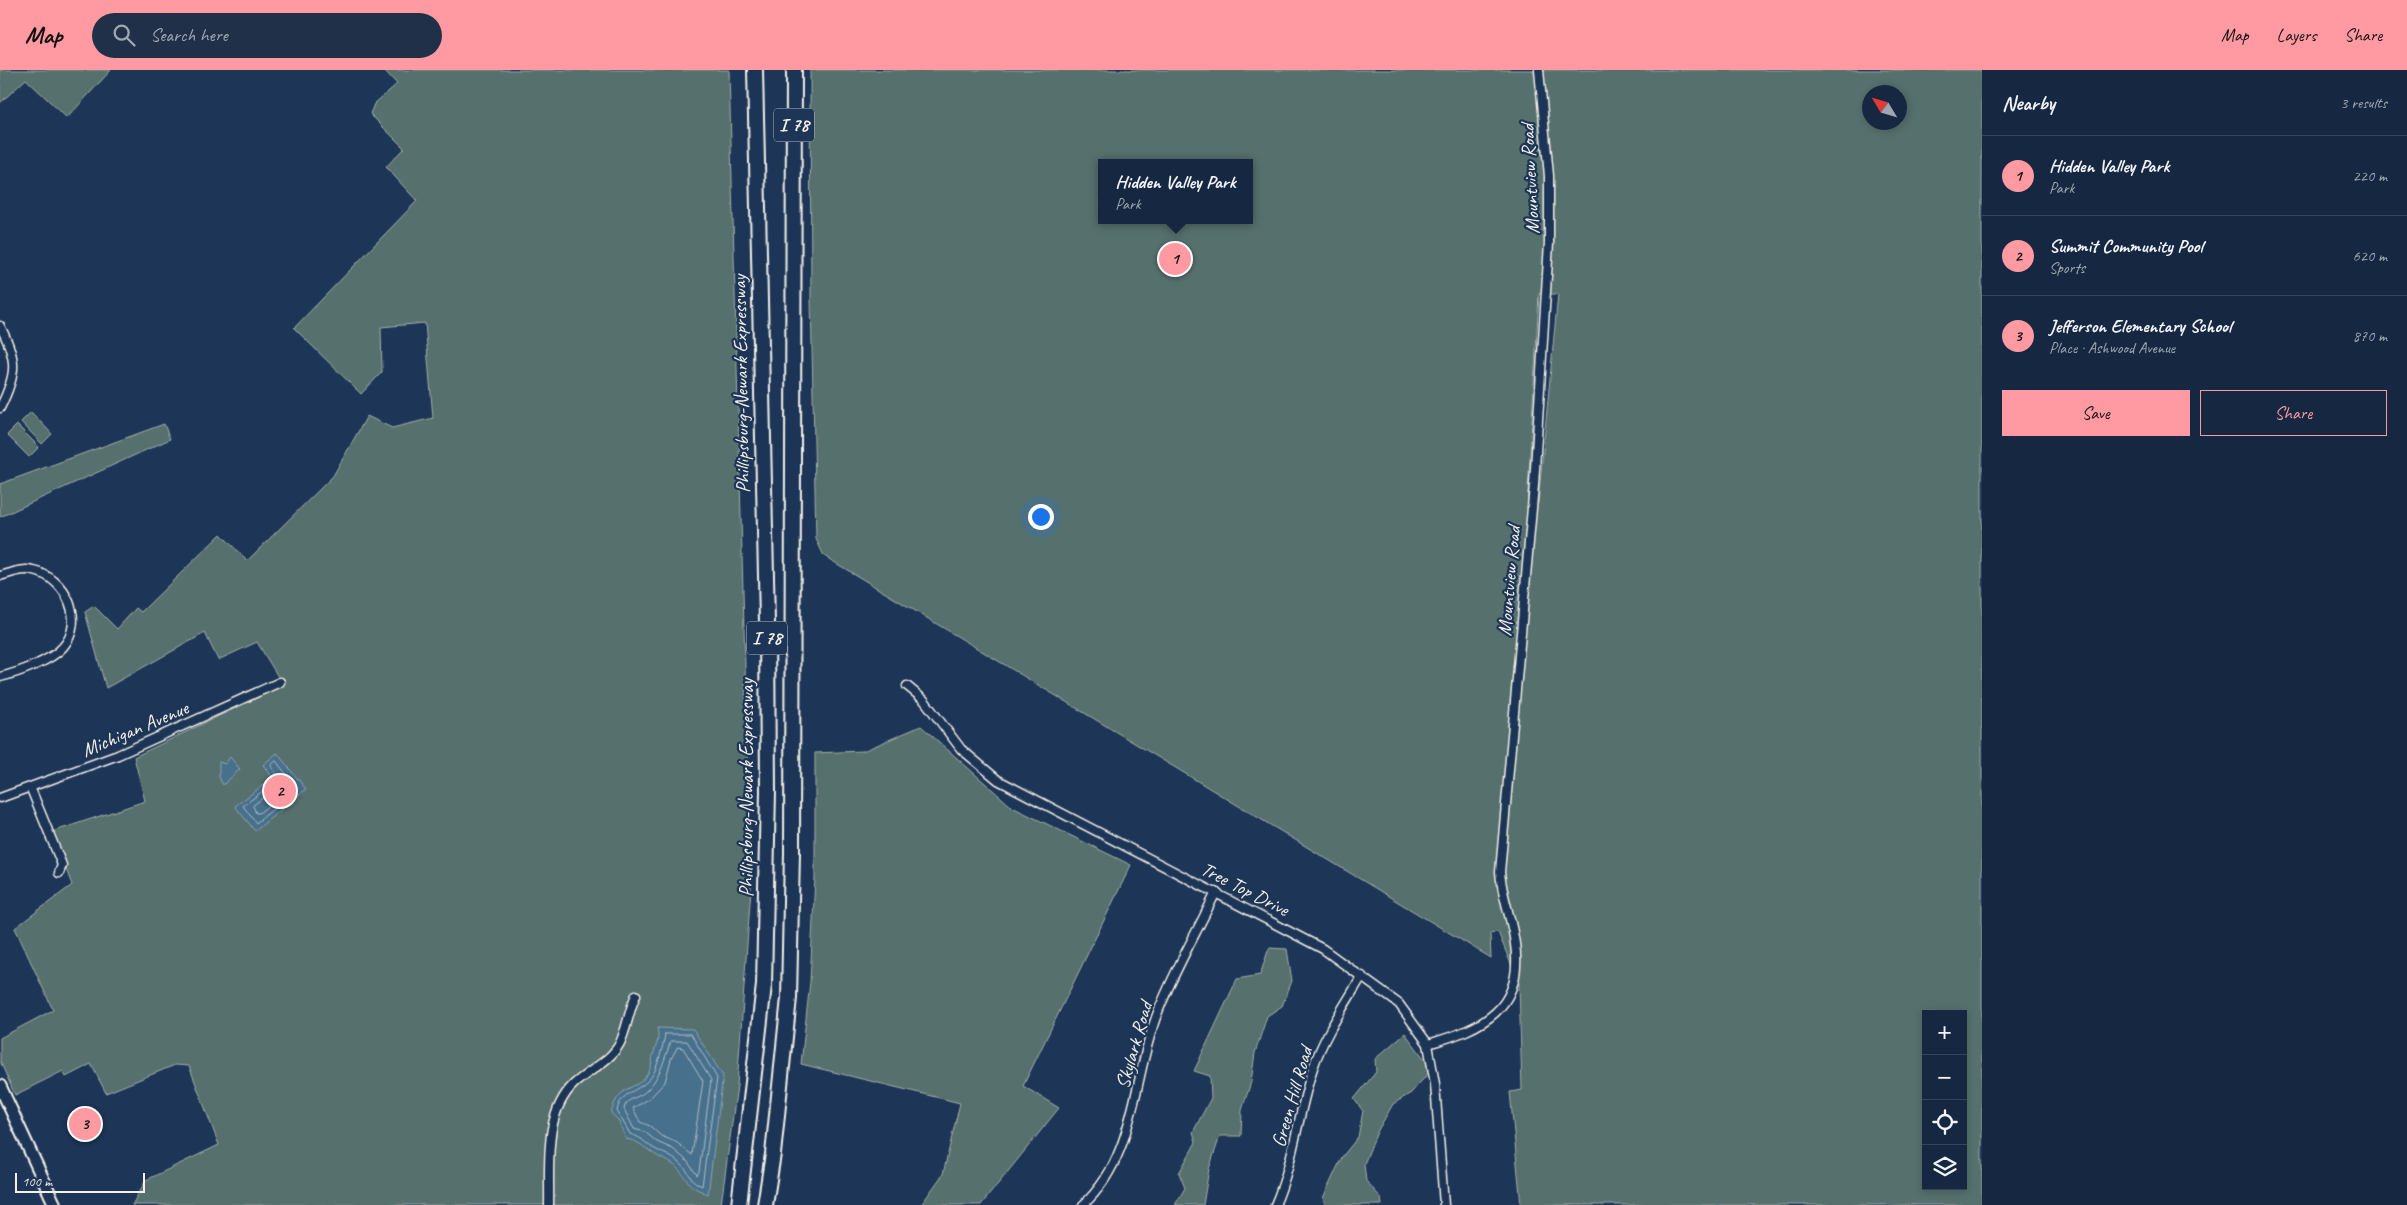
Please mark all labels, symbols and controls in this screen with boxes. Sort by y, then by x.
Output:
search box [92,13,442,58]
text: Map [25,20,62,50]
icon: search [110,21,138,49]
text: Search here [150,23,228,47]
text: Map [2221,24,2249,46]
text: Layers [2277,24,2316,46]
text: Share [2344,24,2382,46]
north arrow [1862,85,1907,130]
text: Nearby [2002,90,2055,116]
text: 3 results [2340,93,2387,113]
road number: I 78 [774,108,814,142]
street label: Mountview Road [1514,120,1545,235]
text: Hidden Valley Park [2049,154,2169,178]
popup [1098,159,1253,224]
text: 1 [2014,166,2022,186]
text: 220 m [2353,166,2387,186]
text: Hidden Valley Park [1115,170,1236,194]
text: Park [2049,178,2074,198]
text: Park [1115,194,1141,214]
text: Summit Community Pool [2049,234,2203,258]
pin: 1 [1159,240,1191,278]
text: 2 [2014,246,2022,266]
text: 620 m [2353,246,2387,266]
text: Sports [2049,258,2085,278]
street label: Phillipsburg-Newark Expressway [727,272,755,493]
text: Jefferson Elementary School [2049,314,2231,338]
text: 3 [2014,326,2022,346]
text: 870 m [2353,326,2387,346]
text: Place · Ashwood Avenue [2049,338,2175,358]
button: Save [2002,390,2190,436]
button: Share [2200,390,2387,436]
your location [1028,504,1054,530]
street label: Mountview Road [1492,522,1527,637]
road number: I 78 [747,622,787,654]
street label: Phillipsburg-Newark Expressway [734,677,759,897]
street label: Michigan Avenue [78,695,193,763]
pin: 2 [264,772,296,810]
street label: Tree Top Drive [1197,856,1294,922]
street label: Skylark Road [1110,996,1159,1091]
map controls [1922,1010,1967,1190]
button: + [1922,1010,1967,1055]
street label: Green Hill Road [1266,1041,1319,1150]
button: − [1922,1055,1967,1100]
button: locate [1922,1100,1967,1145]
pin: 3 [69,1105,101,1143]
button: layers [1922,1145,1967,1190]
scale bar [15,1170,145,1193]
text: 100 m [22,1173,52,1190]

